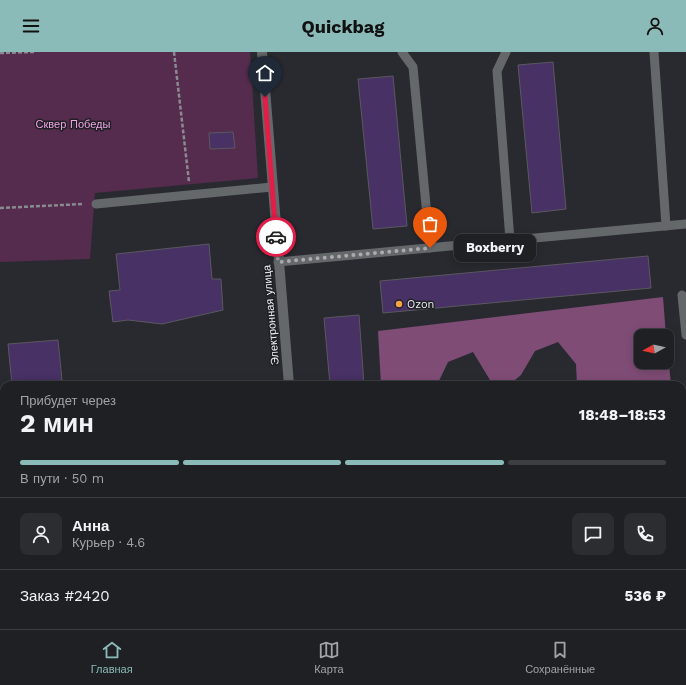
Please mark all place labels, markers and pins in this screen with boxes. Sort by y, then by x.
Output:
pin [248,56,282,97]
pin [413,207,447,248]
callout: Boxberry [454,234,536,262]
place label: Ozon [407,298,434,311]
marker: Ozon [394,299,404,309]

